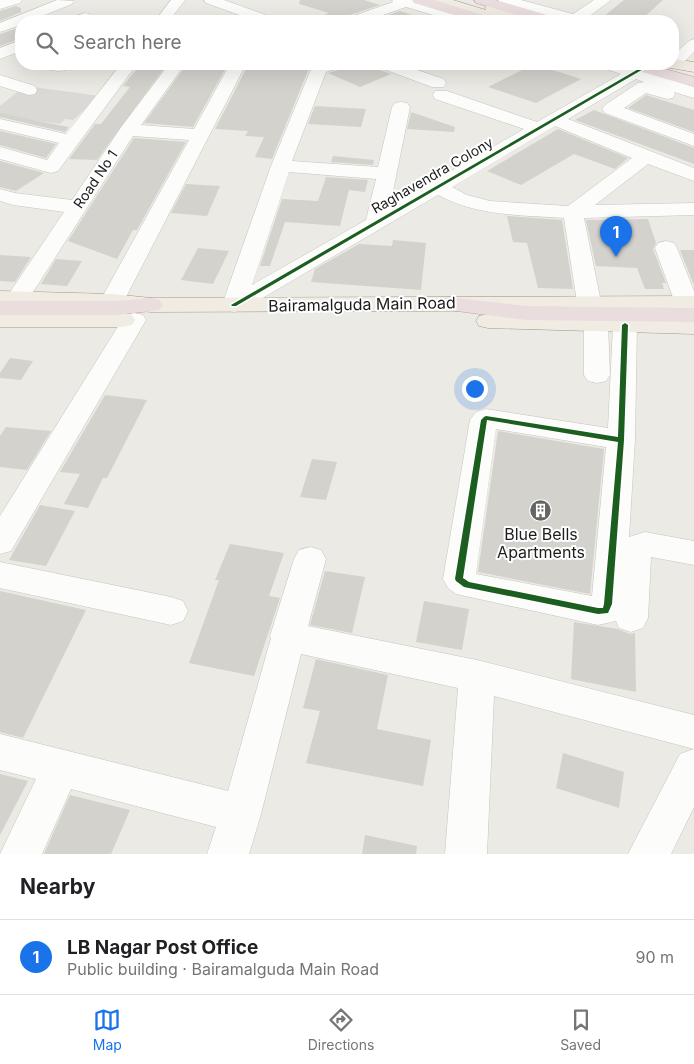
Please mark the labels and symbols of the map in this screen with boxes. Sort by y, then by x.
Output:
street label: Raghavendra Colony [368,133,496,217]
street label: Road No 1 [69,147,121,211]
pin: 1 [600,216,632,257]
street label: Bairamalguda Main Road [268,292,456,316]
your location [462,376,488,402]
building icon: Blue Bells Apartments [529,498,553,522]
place label: Blue Bells Apartments [497,524,585,562]

